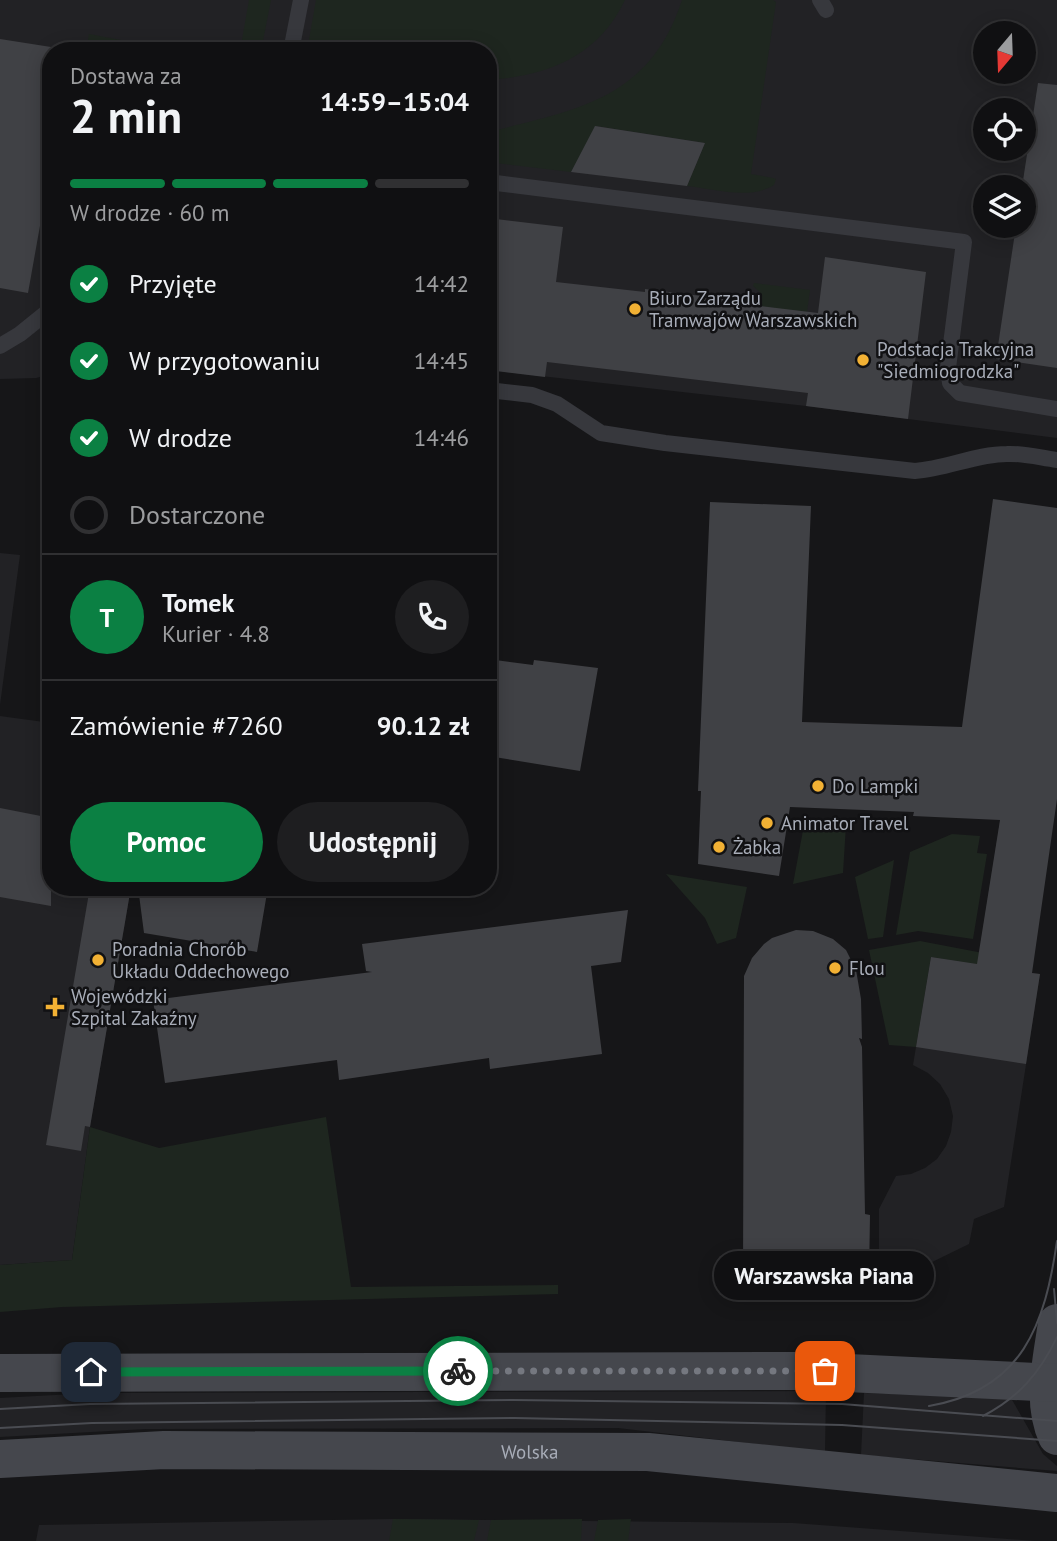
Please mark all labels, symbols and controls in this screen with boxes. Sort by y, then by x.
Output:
north arrow [973,21,1036,84]
map controls [973,21,1036,238]
text: Dostawa za [70,61,182,90]
text: 14:59–15:04 [320,85,469,118]
text: 2 min [70,86,182,146]
button: locate [973,98,1036,161]
button: layers [973,175,1036,238]
text: W drodze · 60 m [70,198,229,227]
icon: check [70,265,108,303]
text: Przyjęte [129,267,217,300]
text: 14:42 [414,269,469,298]
place label: Biuro Zarządu Tramwajów Warszawskich [649,286,857,332]
marker: Biuro Zarządu Tramwajów Warszawskich [627,301,643,317]
place label: Podstacja Trakcyjna "Siedmiogrodzka" [877,337,1034,383]
icon: check [70,342,108,380]
text: W przygotowaniu [129,344,320,377]
text: 14:45 [414,346,469,375]
marker: Podstacja Trakcyjna "Siedmiogrodzka" [855,352,871,368]
icon: check [70,419,108,457]
text: W drodze [129,421,232,454]
text: 14:46 [414,423,469,452]
text: Dostarczone [129,498,265,531]
button: phone [395,580,469,654]
text: Tomek [162,586,234,619]
text: T [100,601,114,634]
text: Kurier · 4.8 [162,619,270,648]
text: Zamówienie #7260 [70,709,283,742]
text: 90.12 zł [377,709,469,742]
place label: Do Lampki [832,774,918,798]
marker: Do Lampki [810,778,826,794]
button: Pomoc [70,802,263,882]
button: Udostępnij [277,802,469,882]
place label: Animator Travel [781,811,909,835]
marker: Animator Travel [759,815,775,831]
place label: Żabka [733,835,781,859]
marker: Żabka [711,839,727,855]
place label: Poradnia Chorób Układu Oddechowego [112,937,289,983]
marker: Poradnia Chorób Układu Oddechowego [90,952,106,968]
place label: Flou [849,956,885,980]
marker: Flou [827,960,843,976]
place label: Wojewódzki Szpital Zakaźny [71,984,197,1030]
marker: Wojewódzki Szpital Zakaźny [45,997,65,1017]
callout: Warszawska Piana [715,1252,935,1301]
text: Warszawska Piana [734,1261,914,1290]
courier [423,1336,493,1406]
pin [795,1341,855,1401]
pin [61,1342,121,1402]
icon: bike [439,1352,477,1390]
icon: bag [806,1352,844,1390]
icon: home [72,1353,110,1391]
street label: Wolska [501,1439,558,1464]

